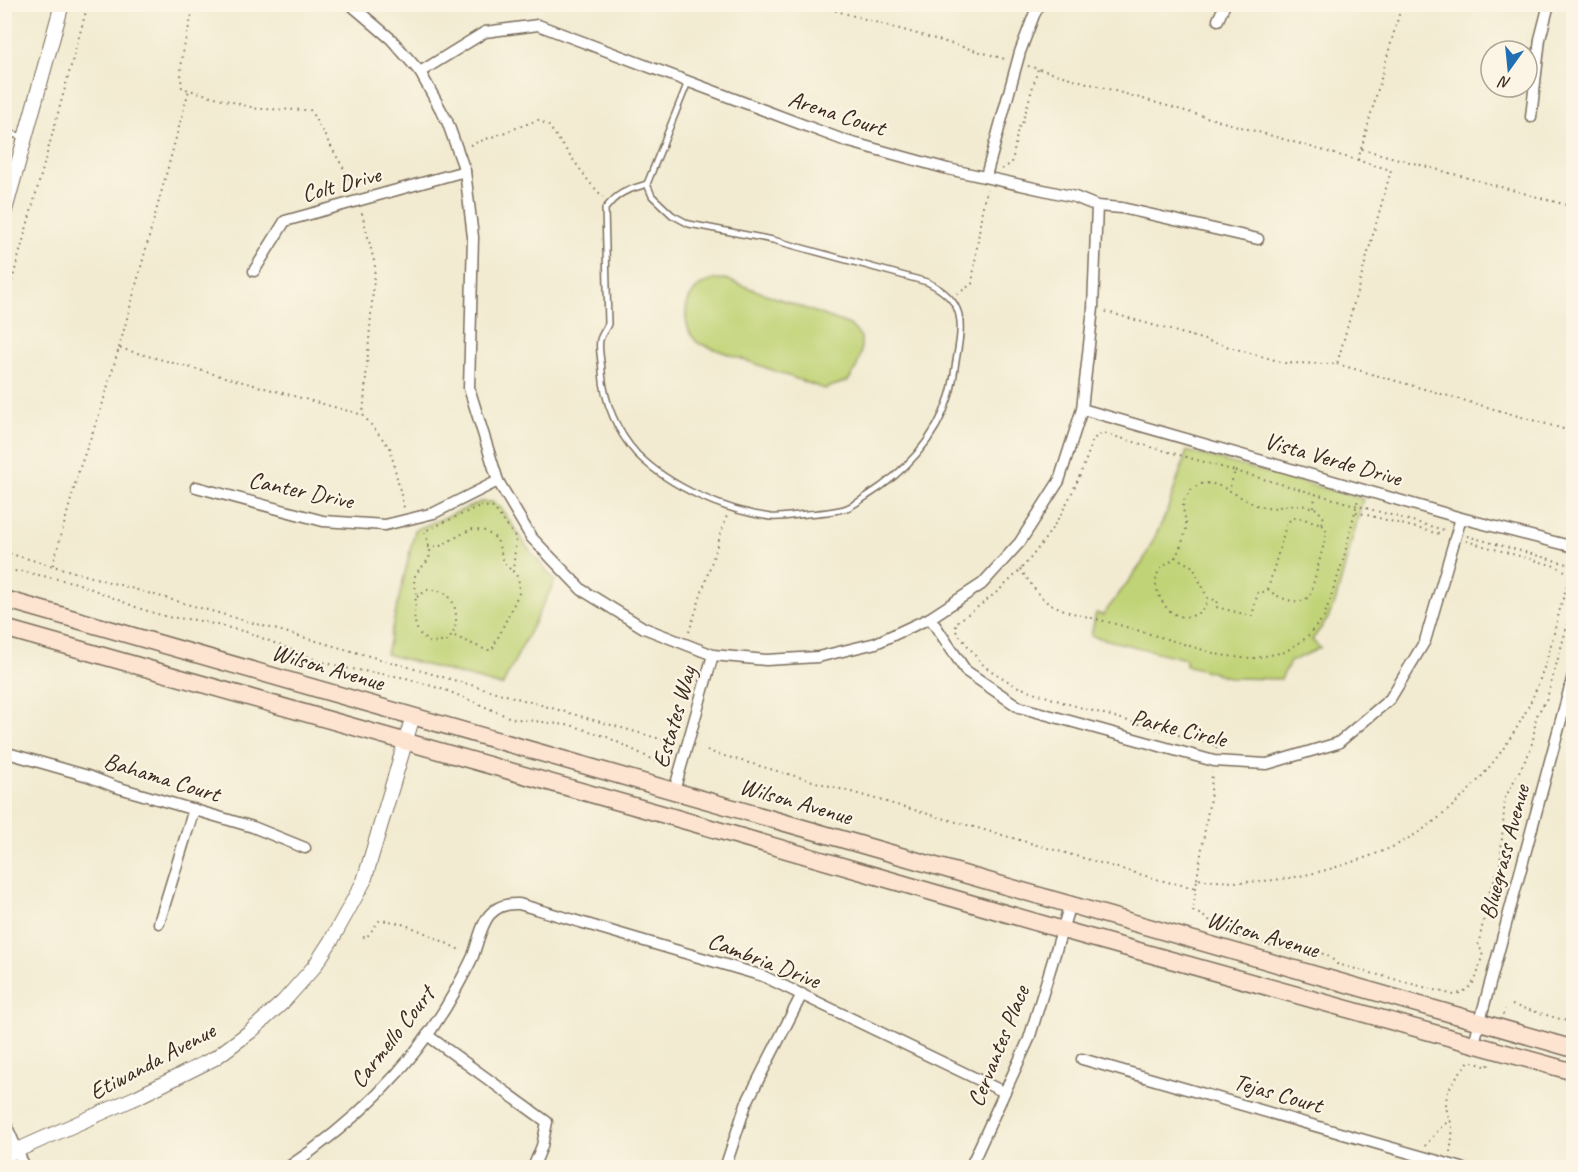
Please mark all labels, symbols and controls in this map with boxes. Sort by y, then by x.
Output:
north arrow [1479,39,1539,99]
text: N [1495,71,1513,93]
street label: Arena Court [785,83,891,143]
street label: Colt Drive [298,159,386,209]
street label: Vista Verde Drive [1261,425,1407,493]
street label: Canter Drive [246,464,358,516]
street label: Wilson Avenue [269,637,389,698]
street label: Estates Way [645,661,703,771]
street label: Parke Circle [1128,702,1232,755]
street label: Bahama Court [101,745,225,809]
street label: Wilson Avenue [737,771,857,832]
street label: Bluegrass Avenue [1472,779,1537,922]
street label: Wilson Avenue [1204,904,1324,965]
street label: Cambria Drive [704,925,826,996]
street label: Carmello Court [343,978,443,1094]
street label: Cervantes Place [960,979,1037,1111]
street label: Etiwanda Avenue [84,1014,222,1107]
street label: Tejas Court [1230,1066,1328,1120]

